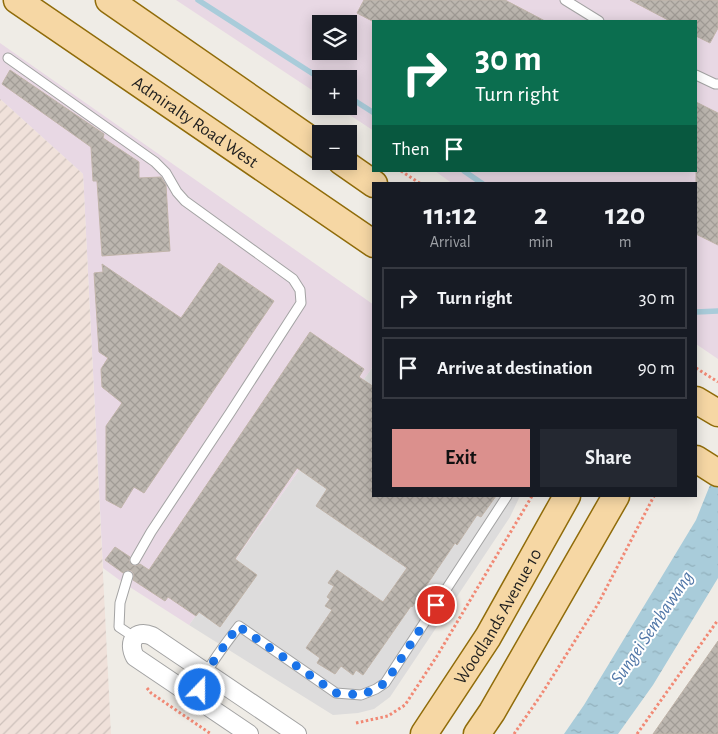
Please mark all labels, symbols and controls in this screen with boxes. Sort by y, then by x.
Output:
map controls [312,15,357,170]
button: layers [312,15,357,60]
icon: right [392,40,457,105]
text: 30 m [475,42,542,77]
button: + [312,70,357,115]
street label: Admiralty Road West [129,74,261,172]
text: Turn right [475,83,559,105]
button: − [312,125,357,170]
icon: arrive [440,135,468,163]
text: Then [392,140,430,159]
text: 11:12 [424,200,477,230]
text: 2 [534,200,548,230]
text: 120 [605,200,645,230]
text: Arrival [430,234,471,250]
text: min [528,234,553,250]
text: m [619,234,632,250]
icon: right [394,284,422,312]
text: Turn right [437,289,512,308]
text: 30 m [639,289,675,308]
icon: arrive [394,354,422,382]
text: Arrive at destination [437,359,593,378]
text: 90 m [638,359,675,378]
button: Exit [392,429,530,487]
button: Share [540,429,677,487]
street label: Woodlands Avenue 10 [451,546,546,688]
water label: Sungei Sembawang [607,568,697,688]
pin [415,584,457,626]
icon: arrive [422,591,450,619]
position arrow [173,663,225,715]

